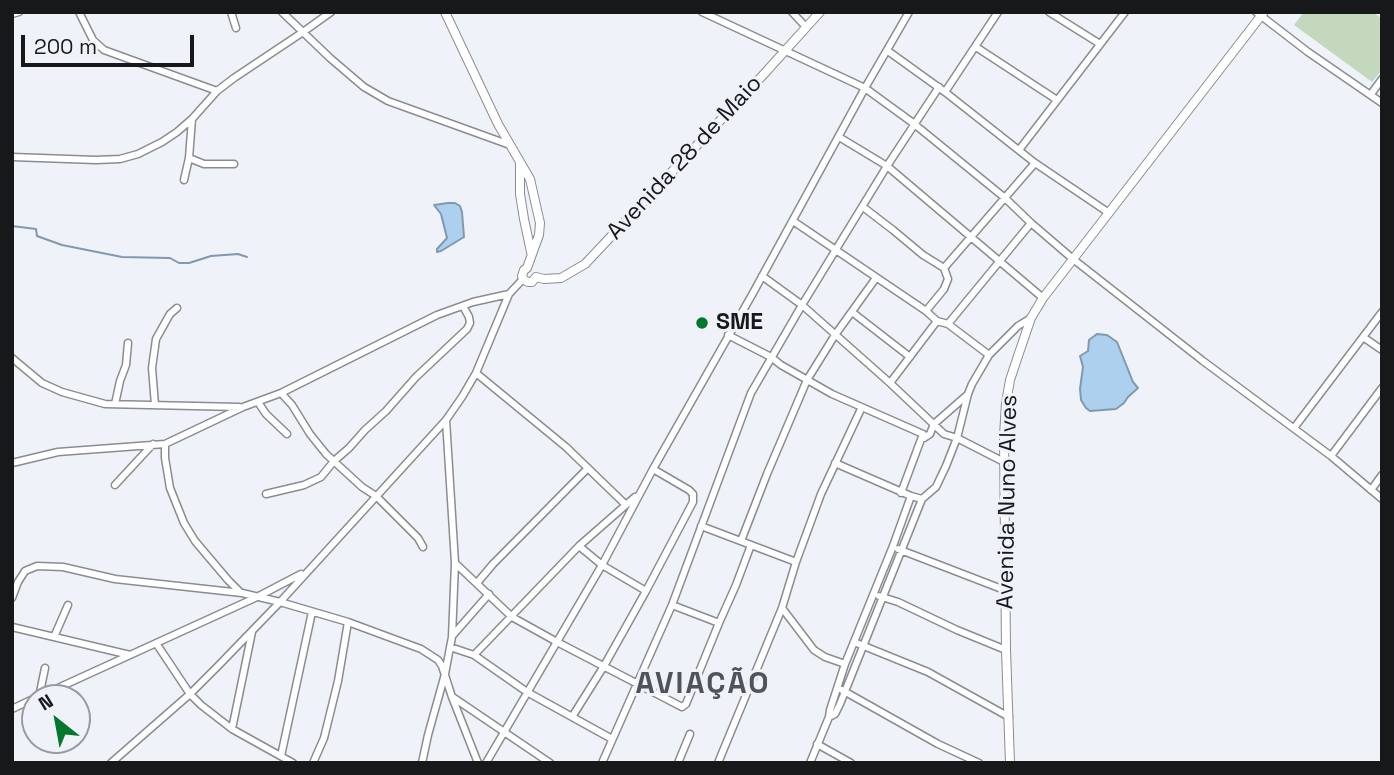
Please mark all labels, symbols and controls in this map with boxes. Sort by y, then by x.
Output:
scale bar [24,21,198,65]
text: 200 m [34,33,97,60]
street label: Avenida 28 de Maio [602,70,768,246]
place label: SME [716,309,763,337]
marker: SME [694,315,710,331]
street label: Avenida Nuno Alves [992,394,1024,610]
district label: AVIAÇÃO [636,667,770,703]
north arrow [21,684,91,754]
text: N [34,688,58,716]

